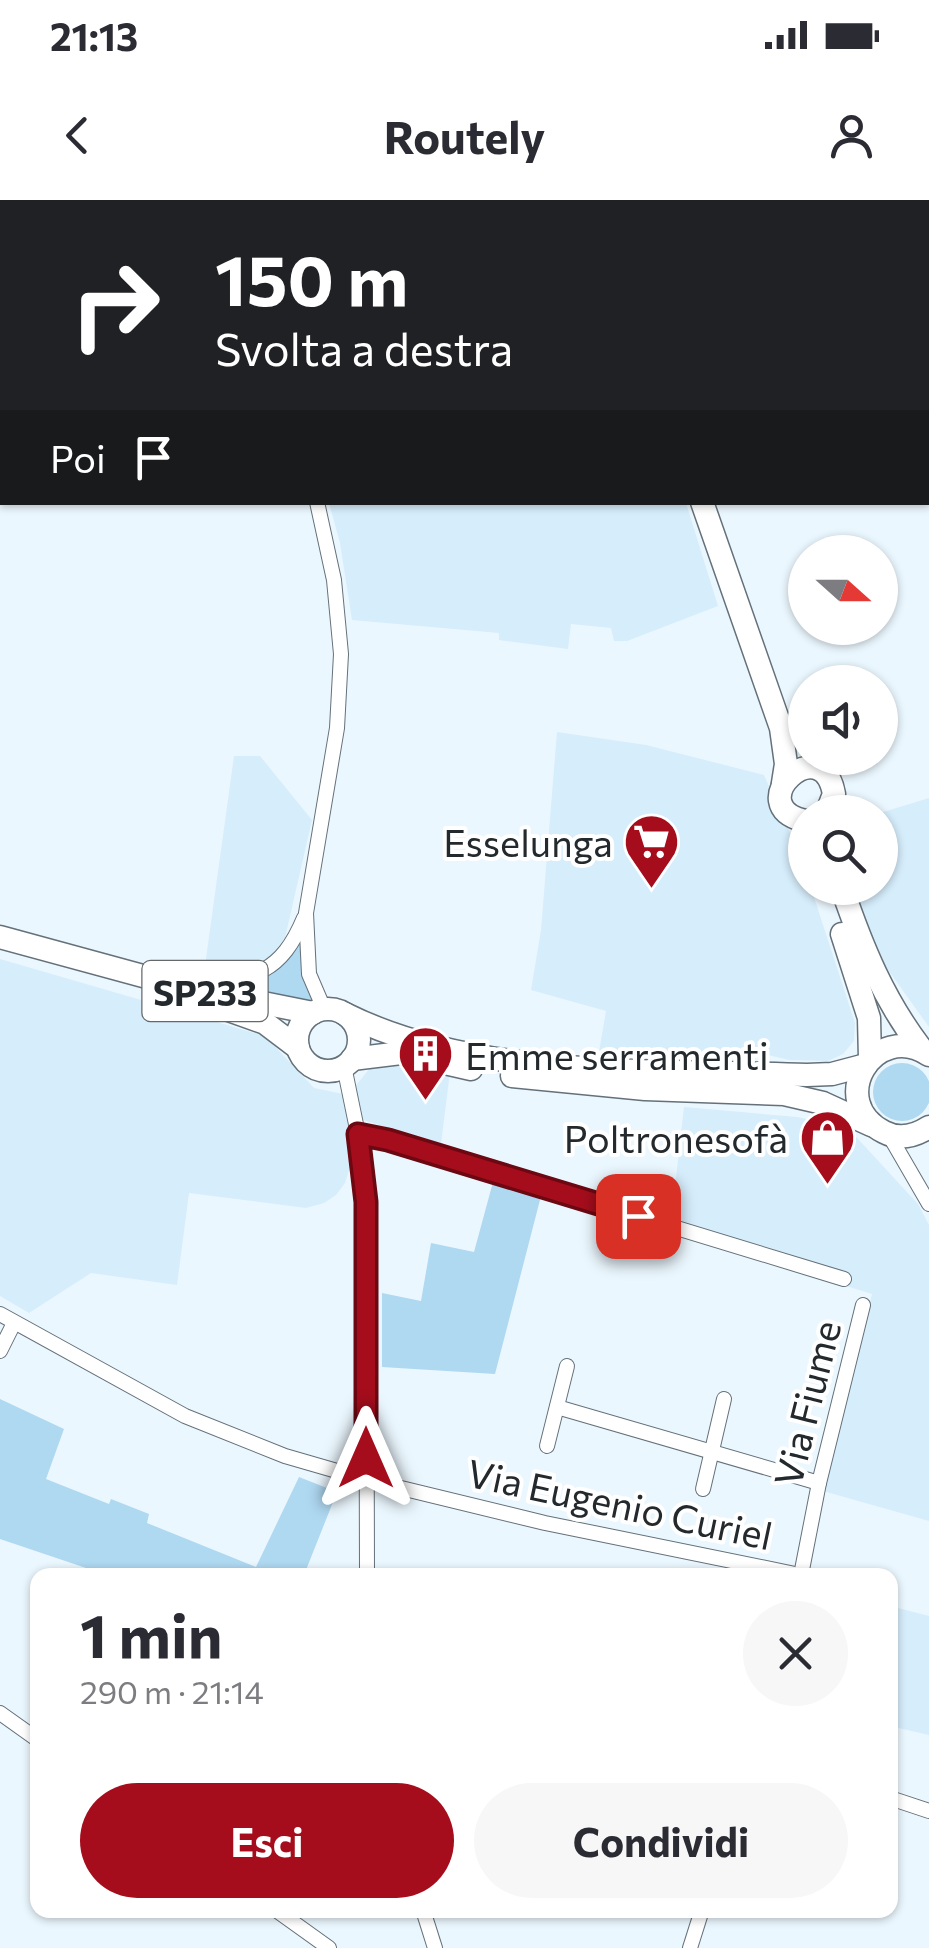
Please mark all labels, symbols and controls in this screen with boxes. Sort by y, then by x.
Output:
text: 21:13 [50,12,138,59]
icon: back [50,108,105,163]
text: Routely [384,108,545,163]
icon: person [824,108,879,163]
text: 150 m [215,235,408,320]
icon: right [50,240,180,370]
text: Svolta a destra [215,320,513,375]
icon: arrive [126,430,181,485]
text: Poi [50,434,106,481]
north arrow [788,535,898,645]
map controls [788,535,898,905]
button: sound [788,665,898,775]
button: search [788,795,898,905]
supermarket icon: Esselunga [622,811,682,890]
place label: Esselunga [443,818,613,865]
road number: SP233 [142,961,268,1021]
building icon: Emme serramenti [396,1024,456,1103]
place label: Emme serramenti [465,1031,769,1078]
shop icon: Poltronesofà [797,1107,857,1186]
place label: Poltronesofà [564,1114,788,1161]
pin [596,1174,681,1259]
icon: arrive [611,1189,666,1244]
street label: Via Fiume [763,1315,849,1491]
position arrow [314,1406,418,1510]
street label: Via Eugenio Curiel [463,1448,777,1558]
text: 1 min [80,1597,222,1670]
button: close [743,1601,848,1706]
text: 290 m · 21:14 [80,1671,264,1711]
button: Esci [80,1783,454,1898]
button: Condividi [474,1783,848,1898]

